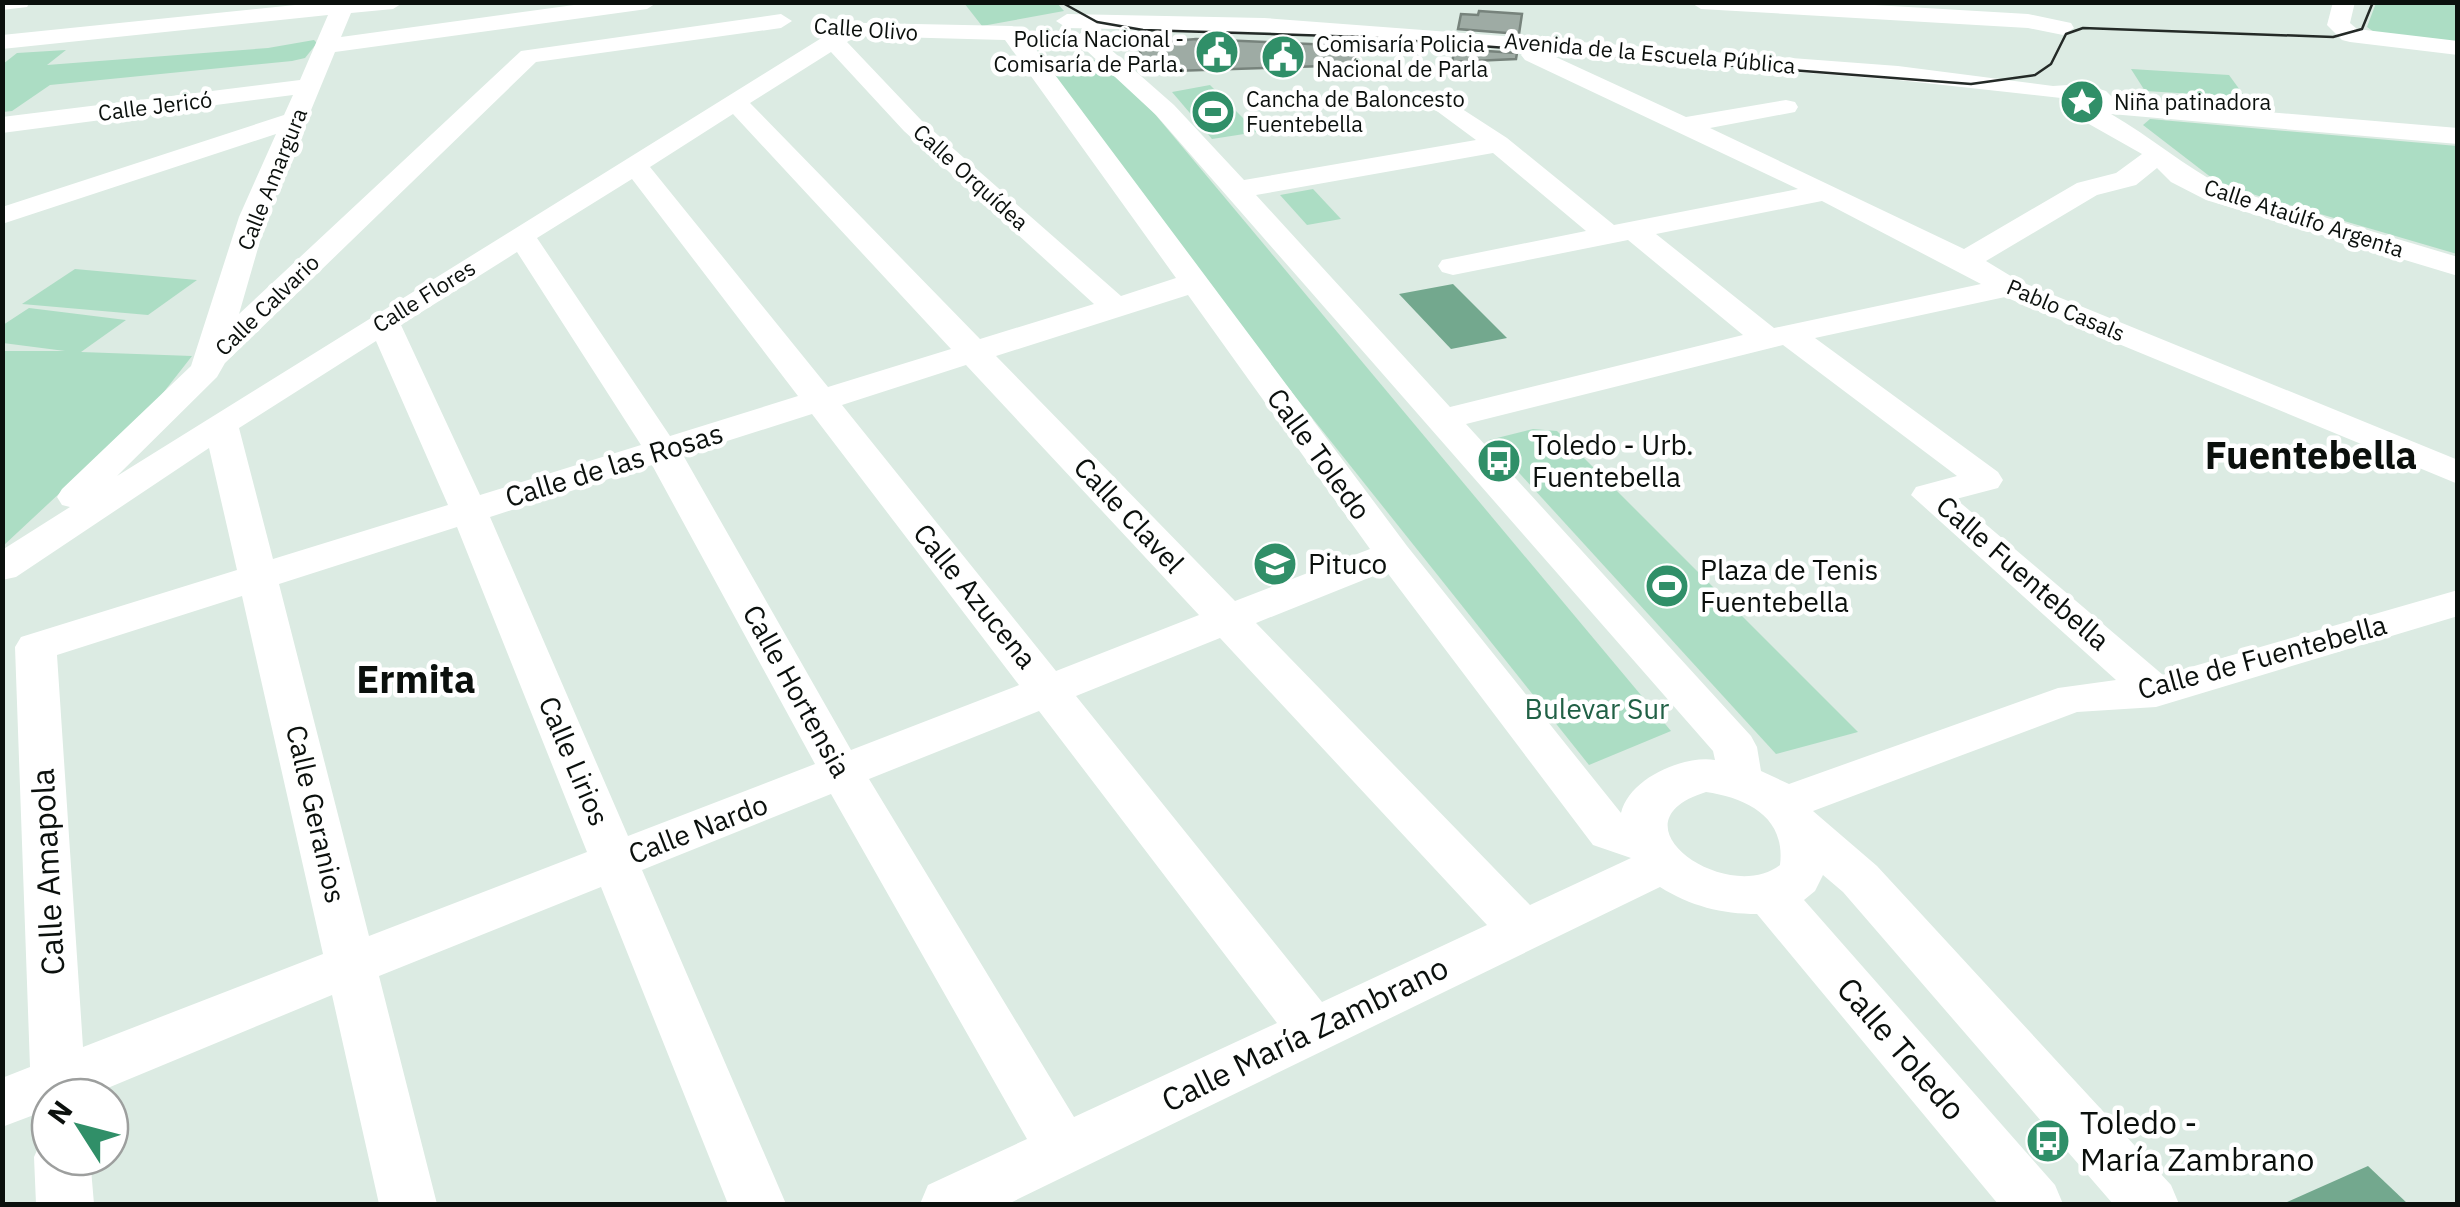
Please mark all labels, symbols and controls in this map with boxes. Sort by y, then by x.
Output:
street label: Calle Olivo [813,10,919,47]
place label: Policía Nacional - Comisaría de Parla. [993,24,1184,78]
street label: Avenida de la Escuela Pública [1503,25,1797,80]
public building icon: Policía Nacional - Comisaría de Parla. [1194,29,1240,75]
place label: Comisaría Policia Nacional de Parla [1316,29,1489,83]
public building icon: Comisaría Policia Nacional de Parla [1260,34,1306,80]
place icon: Niña patinadora [2059,79,2105,125]
street label: Calle Jericó [96,84,214,127]
place label: Cancha de Baloncesto Fuentebella [1246,84,1465,138]
place label: Niña patinadora [2114,87,2272,116]
sports icon: Cancha de Baloncesto Fuentebella [1190,89,1236,135]
street label: Calle Amargura [230,103,313,254]
street label: Calle Orquídea [908,117,1035,236]
street label: Calle Ataúlfo Argenta [2201,172,2408,264]
street label: Calle Calvario [208,248,325,362]
street label: Calle Flores [367,253,481,339]
street label: Pablo Casals [2003,272,2130,347]
street label: Calle Toledo [1259,380,1380,527]
street label: Calle de las Rosas [500,414,727,515]
place label: Toledo - Urb. Fuentebella [1532,426,1694,495]
district label: Fuentebella [2205,430,2417,479]
bus stop icon: Toledo - Urb. Fuentebella [1476,438,1522,484]
street label: Calle Clavel [1066,449,1193,581]
street label: Calle Fuentebella [1929,487,2118,658]
street label: Calle Azucena [905,515,1045,676]
school or university icon: Pituco [1252,541,1298,587]
place label: Pituco [1308,545,1387,582]
place label: Plaza de Tenis Fuentebella [1700,551,1878,620]
sports icon: Plaza de Tenis Fuentebella [1644,563,1690,609]
street label: Calle Hortensia [735,598,860,784]
street label: Calle de Fuentebella [2133,605,2391,708]
district label: Ermita [356,654,476,703]
street label: Calle Lirios [531,690,618,831]
park label: Bulevar Sur [1525,690,1669,727]
street label: Calle Geranios [278,721,355,907]
street label: Calle Amapola [21,768,73,977]
street label: Calle Nardo [623,785,773,872]
street label: Calle María Zambrano [1154,945,1455,1121]
street label: Calle Toledo [1828,968,1975,1129]
north arrow [30,1077,130,1177]
text: N [38,1093,80,1131]
place label: Toledo - María Zambrano [2080,1101,2314,1180]
bus stop icon: Toledo - María Zambrano [2025,1118,2071,1164]

